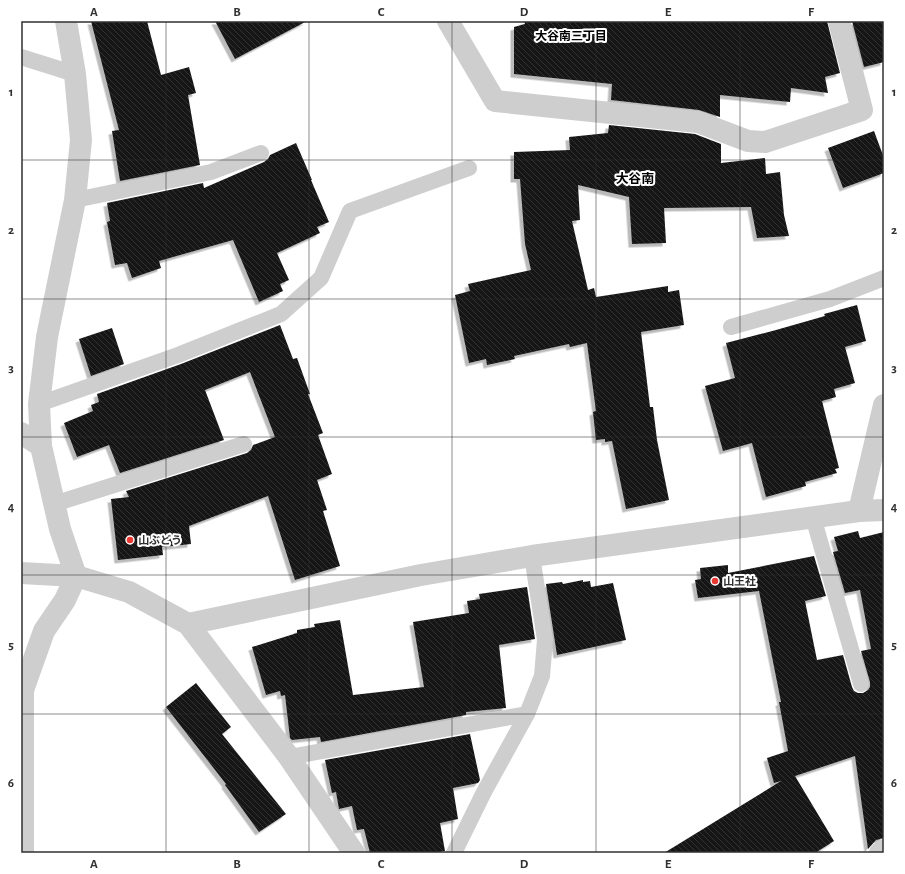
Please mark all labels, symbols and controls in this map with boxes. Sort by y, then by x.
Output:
text: A [90,6,98,19]
text: B [233,6,241,19]
text: C [378,6,385,19]
text: D [520,6,529,19]
text: E [665,6,672,19]
text: F [808,6,815,19]
district label: 大谷南三丁目 [535,29,607,42]
text: 1 [9,86,13,99]
text: 1 [892,86,896,99]
district label: 大谷南 [615,172,655,186]
text: 2 [8,224,14,237]
text: 2 [891,224,897,237]
text: 3 [8,362,14,375]
text: 3 [891,362,897,375]
text: 4 [8,501,15,514]
text: 4 [891,501,898,514]
place label: 山ぶどう [138,534,182,546]
marker: 山ぶどう [125,535,135,545]
place label: 山王社 [723,575,756,587]
marker: 山王社 [710,576,720,586]
text: 5 [8,639,14,652]
text: 5 [891,639,897,652]
text: 6 [8,777,14,790]
text: 6 [891,777,897,790]
text: A [90,858,98,871]
text: B [233,858,241,871]
text: C [378,858,385,871]
text: D [520,858,529,871]
text: E [665,858,672,871]
text: F [808,858,815,871]

